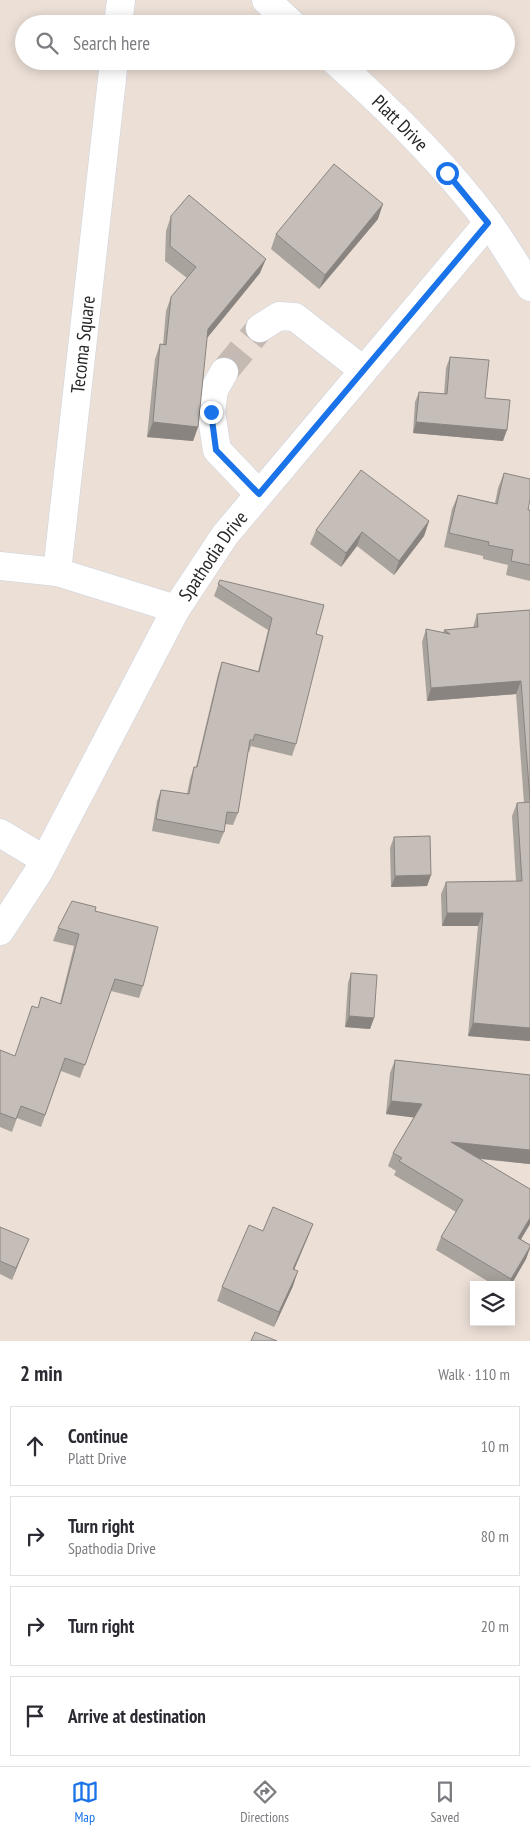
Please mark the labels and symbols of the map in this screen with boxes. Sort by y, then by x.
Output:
street label: Platt Drive [367,90,434,156]
route start [436,162,459,185]
street label: Tecoma Square [65,294,100,395]
route end [200,401,223,424]
street label: Spathodia Drive [173,506,252,605]

